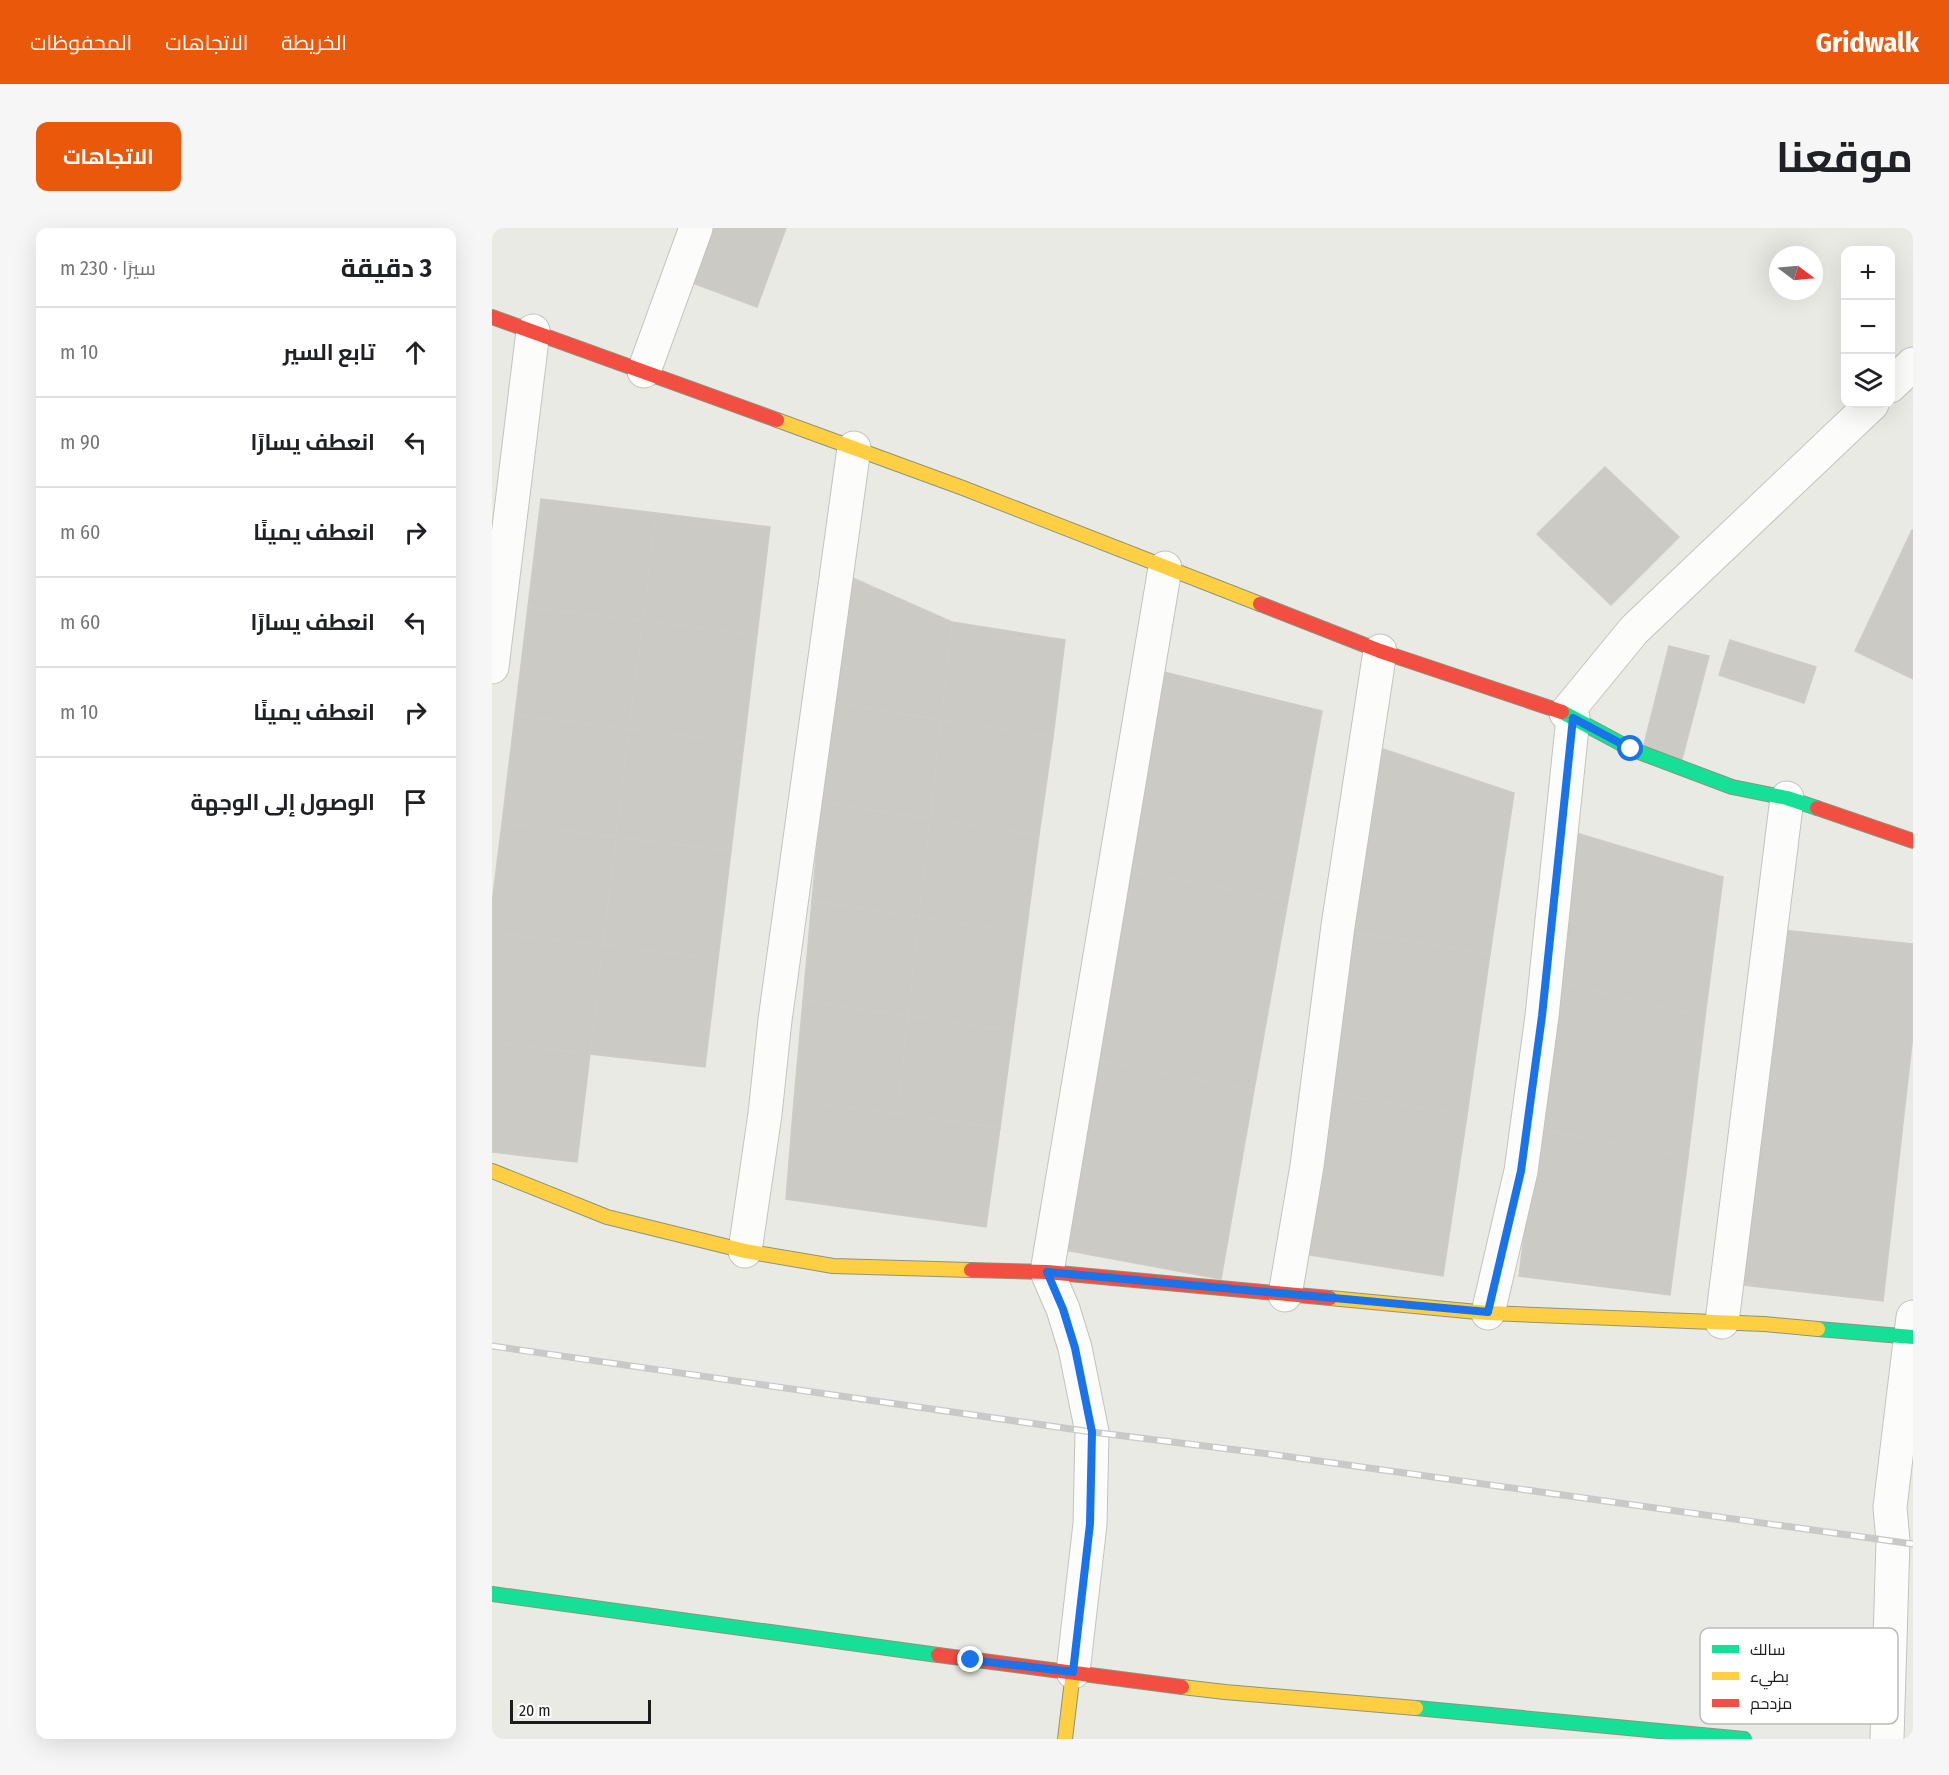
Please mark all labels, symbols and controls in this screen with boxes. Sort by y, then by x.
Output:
text: Gridwalk [1815,26,1919,59]
text: المحفوظات [30,30,132,56]
text: الاتجاهات [165,30,248,56]
text: الخريطة [281,30,347,56]
button: الاتجاهات [36,122,181,191]
text: موقعنا [1776,133,1913,183]
north arrow [1769,246,1823,300]
map controls [1841,246,1895,408]
button: + [1841,246,1895,300]
text: 3 دقيقة [341,253,432,284]
text: سيرًا · 230 m [60,256,156,280]
button: − [1841,300,1895,354]
icon: ahead [399,336,432,369]
text: تابع السير [283,339,375,366]
text: 10 m [60,340,98,364]
button: layers [1841,354,1895,408]
icon: left [399,426,432,459]
text: انعطف يسارًا [250,429,375,456]
text: 90 m [60,430,100,454]
icon: right [399,516,432,549]
text: انعطف يمينًا [253,519,375,546]
text: 60 m [60,520,100,544]
icon: left [399,606,432,639]
text: انعطف يسارًا [250,609,375,636]
text: 60 m [60,610,100,634]
icon: right [399,696,432,729]
text: انعطف يمينًا [253,699,375,726]
text: 10 m [60,700,98,724]
route start [1617,735,1643,761]
icon: arrive [399,786,432,819]
text: الوصول إلى الوجهة [191,789,375,816]
legend [1700,1628,1898,1724]
text: سالك [1750,1640,1785,1659]
route end [957,1646,983,1672]
text: بطيء [1750,1667,1789,1690]
text: مزدحم [1750,1694,1792,1715]
scale bar [510,1697,651,1724]
text: 20 m [519,1701,550,1720]

